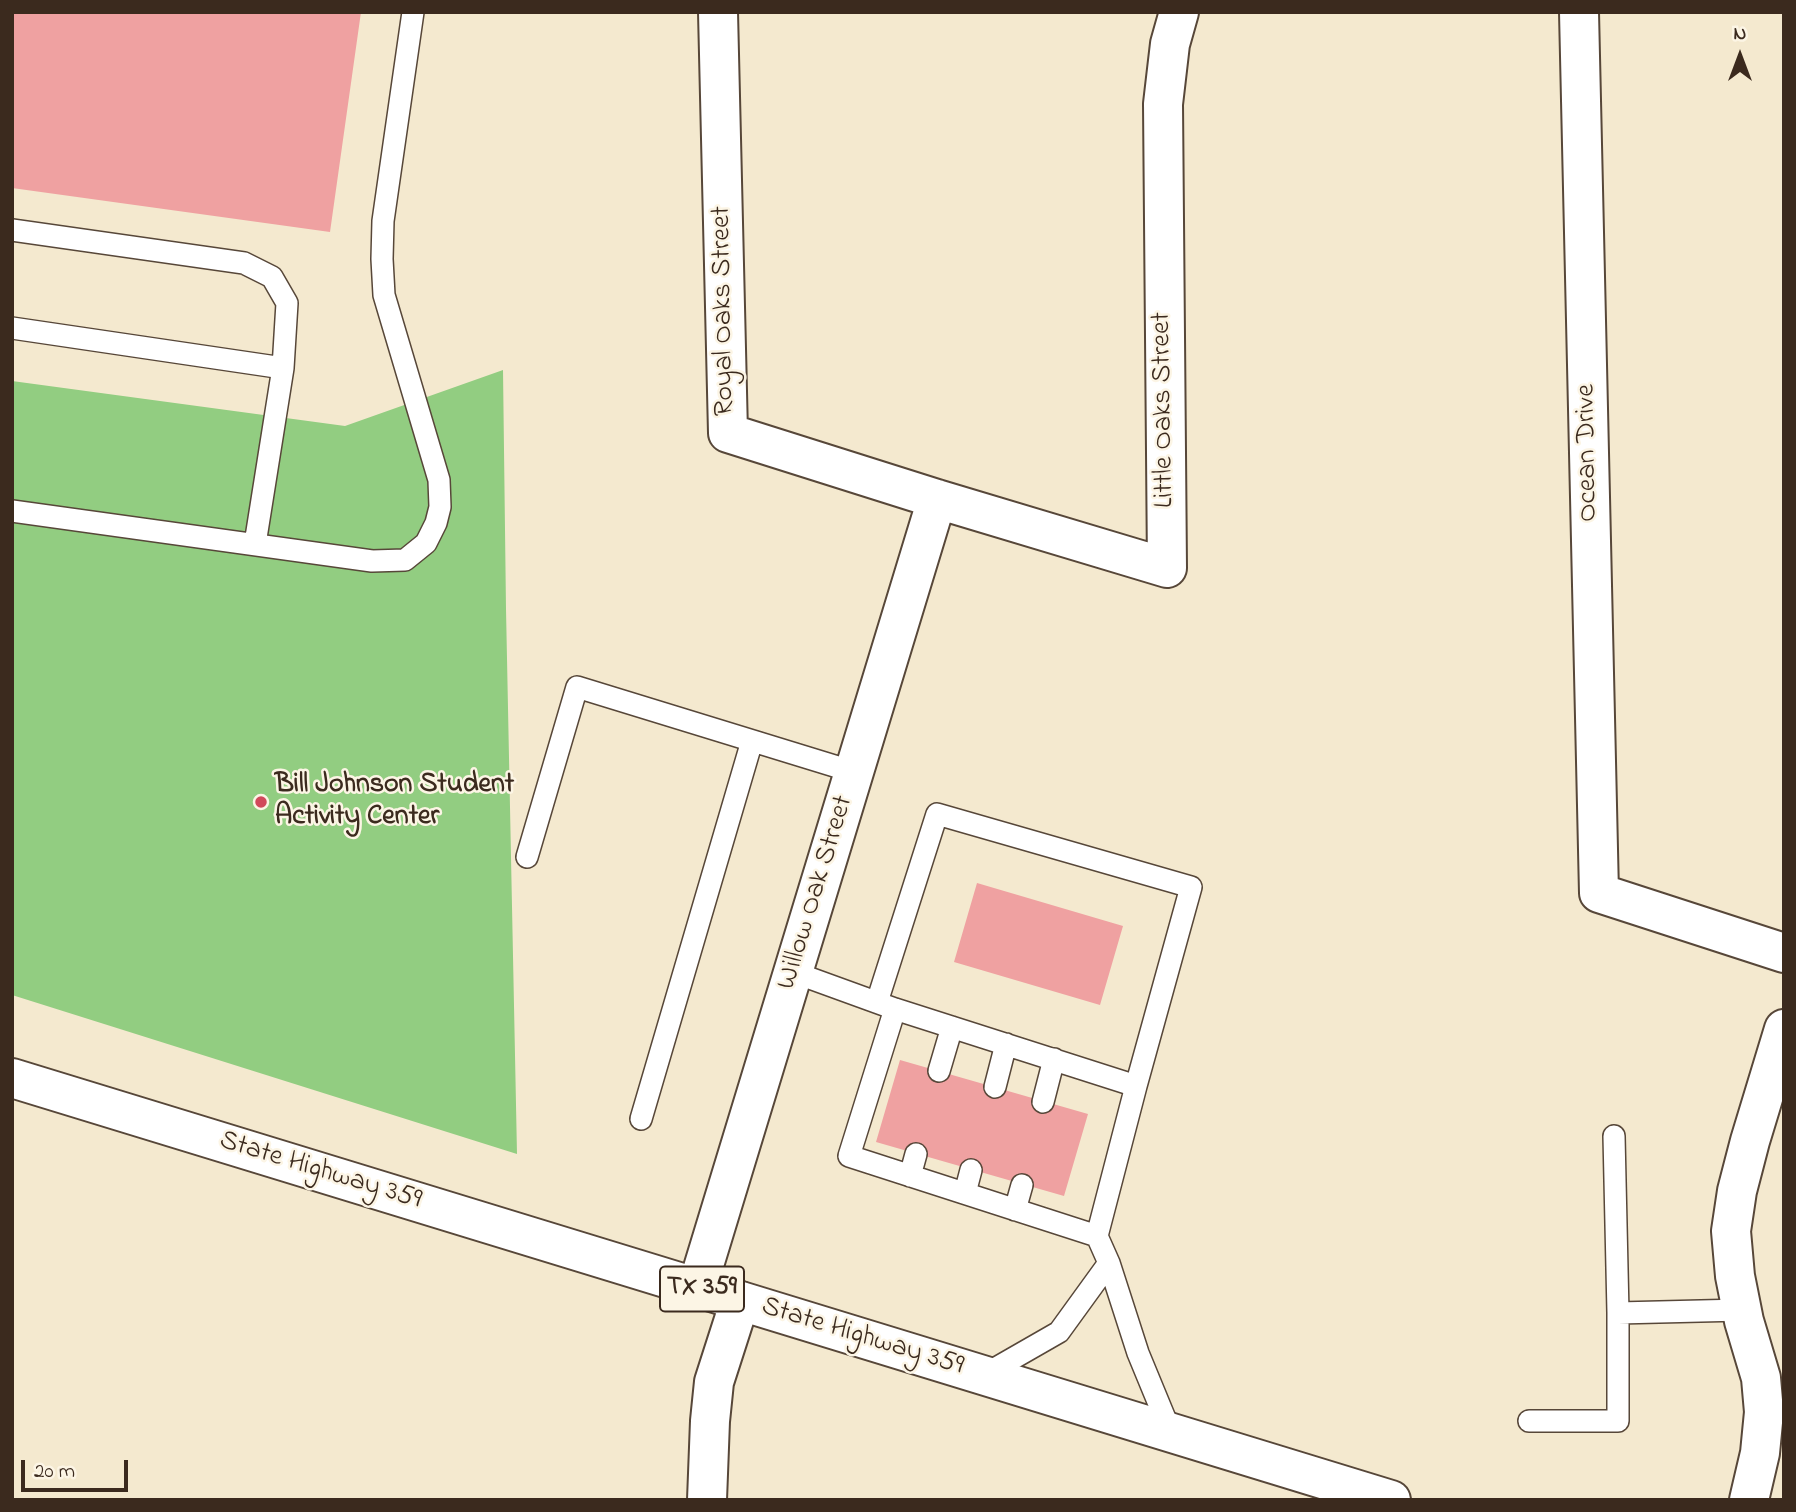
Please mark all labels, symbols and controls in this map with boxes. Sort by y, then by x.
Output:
north arrow [1705,21,1775,91]
text: N [1734,21,1746,48]
street label: Royal Oaks Street [706,206,744,416]
street label: Little Oaks Street [1146,312,1184,508]
street label: Ocean Drive [1571,384,1607,522]
place label: Bill Johnson Student Activity Center [275,769,514,835]
street label: Willow Oak Street [772,792,862,994]
marker: Bill Johnson Student Activity Center [253,794,269,810]
street label: State Highway 359 [215,1125,425,1219]
road number: TX 359 [660,1266,744,1312]
street label: State Highway 359 [757,1291,967,1385]
scale bar [24,1446,131,1490]
text: 20 m [34,1457,75,1487]

